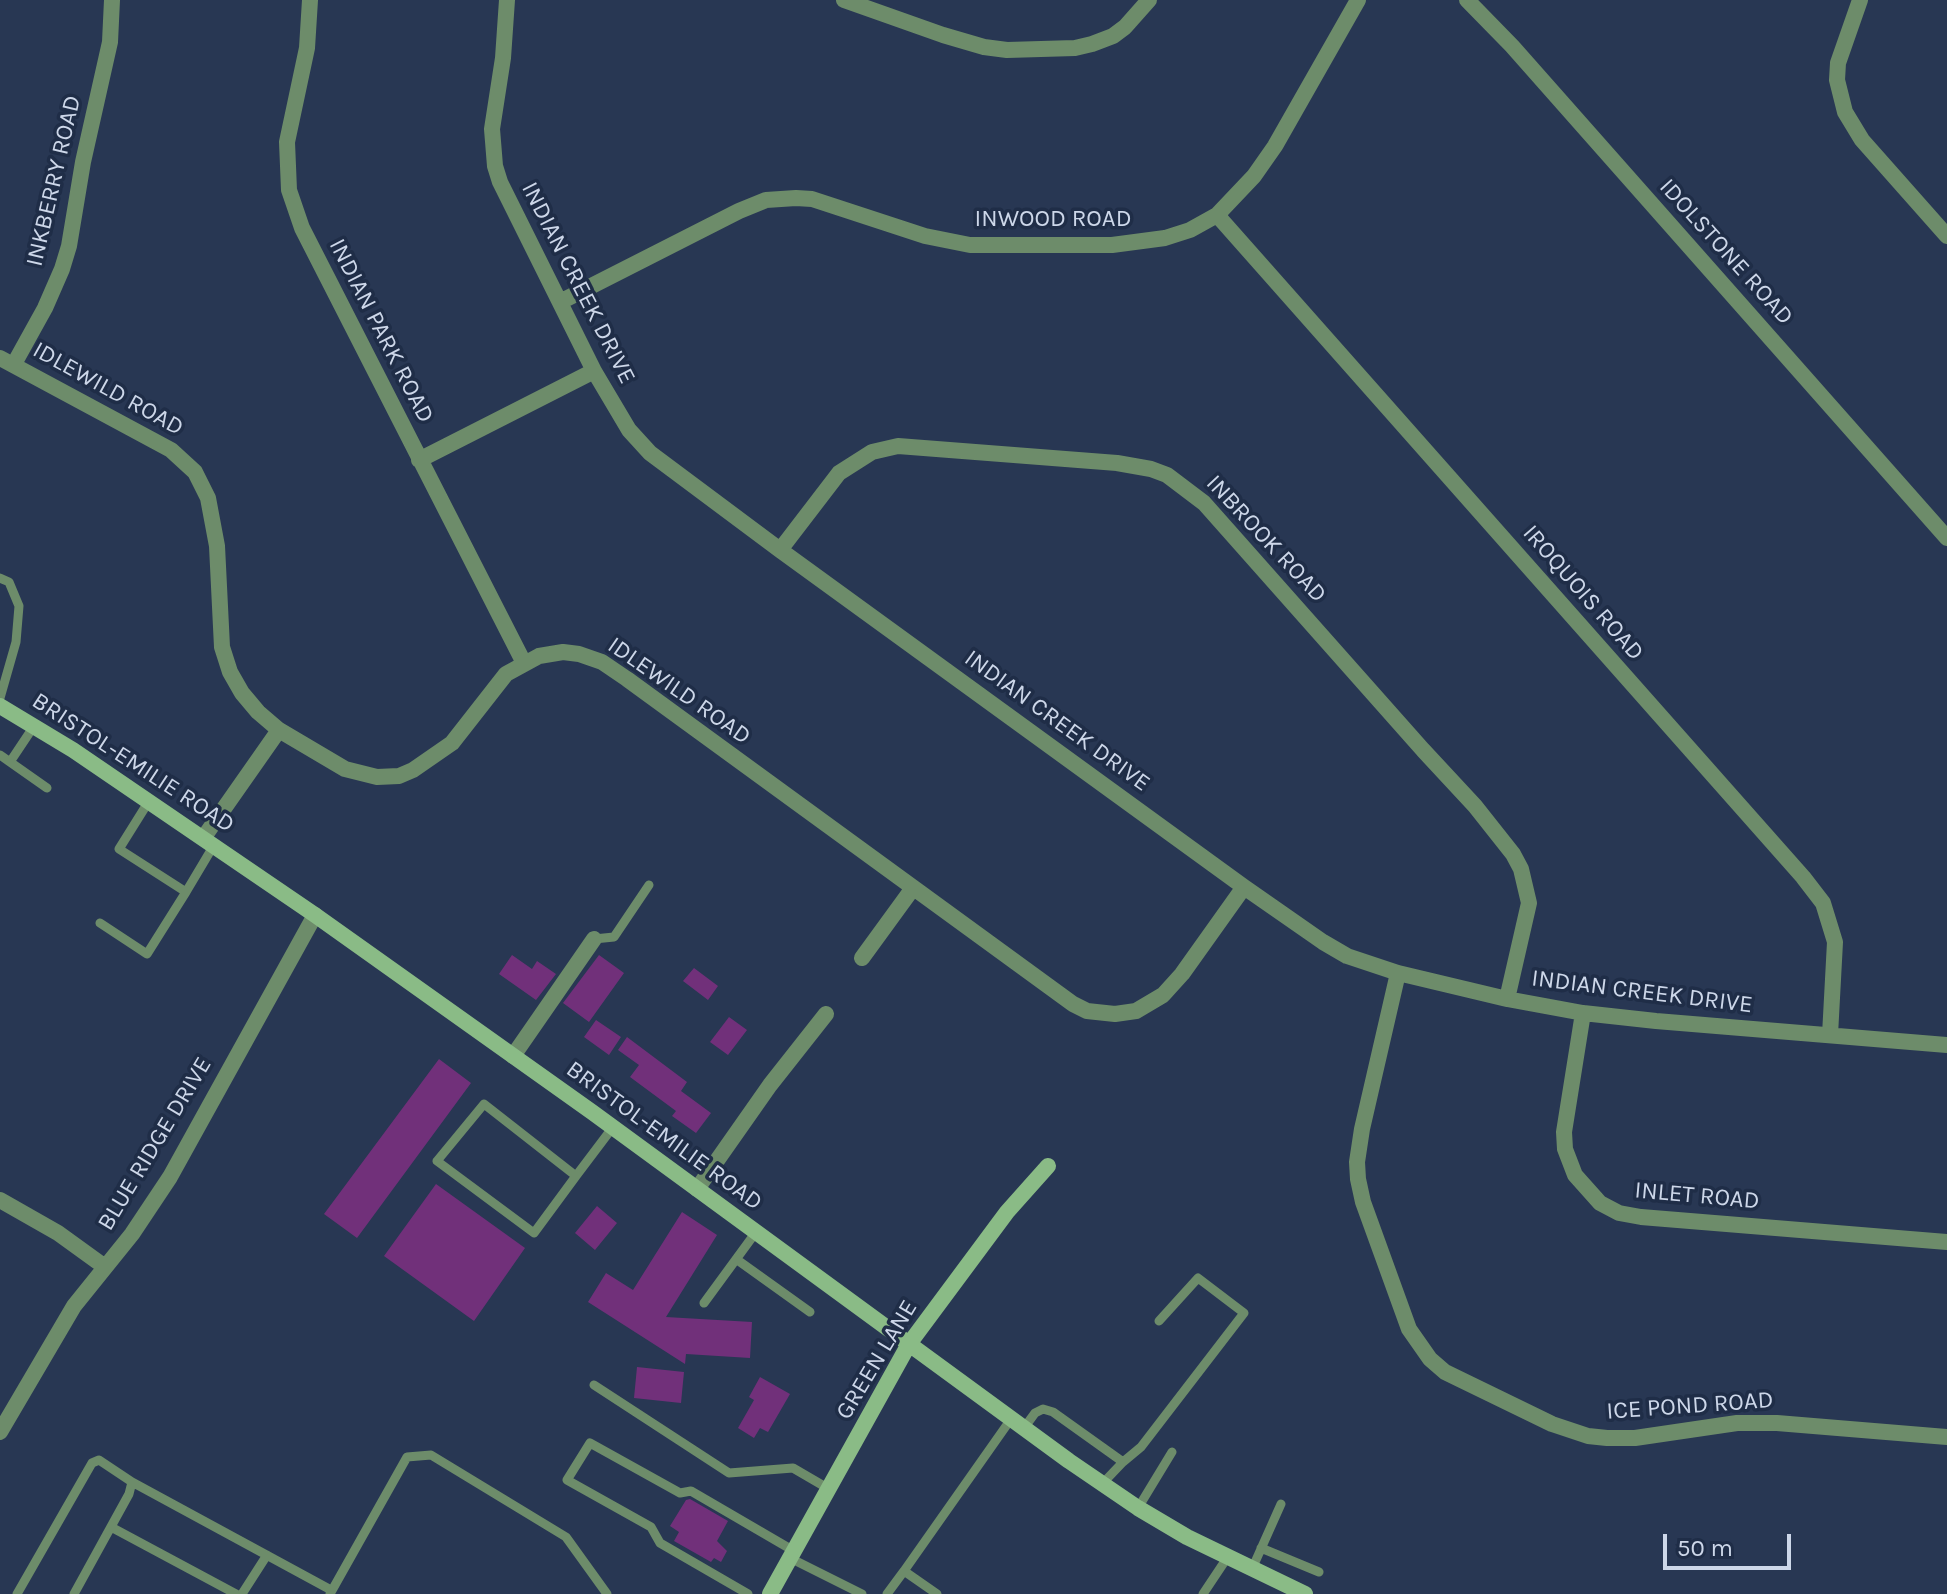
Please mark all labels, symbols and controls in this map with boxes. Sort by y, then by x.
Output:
street label: INKBERRY ROAD [20,93,88,269]
street label: IDOLSTONE ROAD [1653,173,1799,331]
street label: INDIAN CREEK DRIVE [515,177,641,389]
street label: INWOOD ROAD [975,205,1131,233]
street label: INDIAN PARK ROAD [322,234,440,428]
street label: IDLEWILD ROAD [28,336,188,442]
street label: INBROOK ROAD [1200,469,1332,609]
street label: IROQUOIS ROAD [1516,519,1650,667]
street label: IDLEWILD ROAD [602,631,756,751]
street label: INDIAN CREEK DRIVE [959,644,1155,798]
street label: BRISTOL-EMILIE ROAD [26,687,240,839]
street label: INDIAN CREEK DRIVE [1530,964,1754,1020]
street label: BLUE RIDGE DRIVE [92,1052,218,1236]
street label: BRISTOL-EMILIE ROAD [560,1055,768,1217]
street label: INLET ROAD [1633,1176,1761,1216]
street label: GREEN LANE [830,1295,924,1425]
street label: ICE POND ROAD [1606,1386,1774,1426]
scale bar [1667,1518,1795,1568]
text: 50 m [1677,1534,1733,1562]

